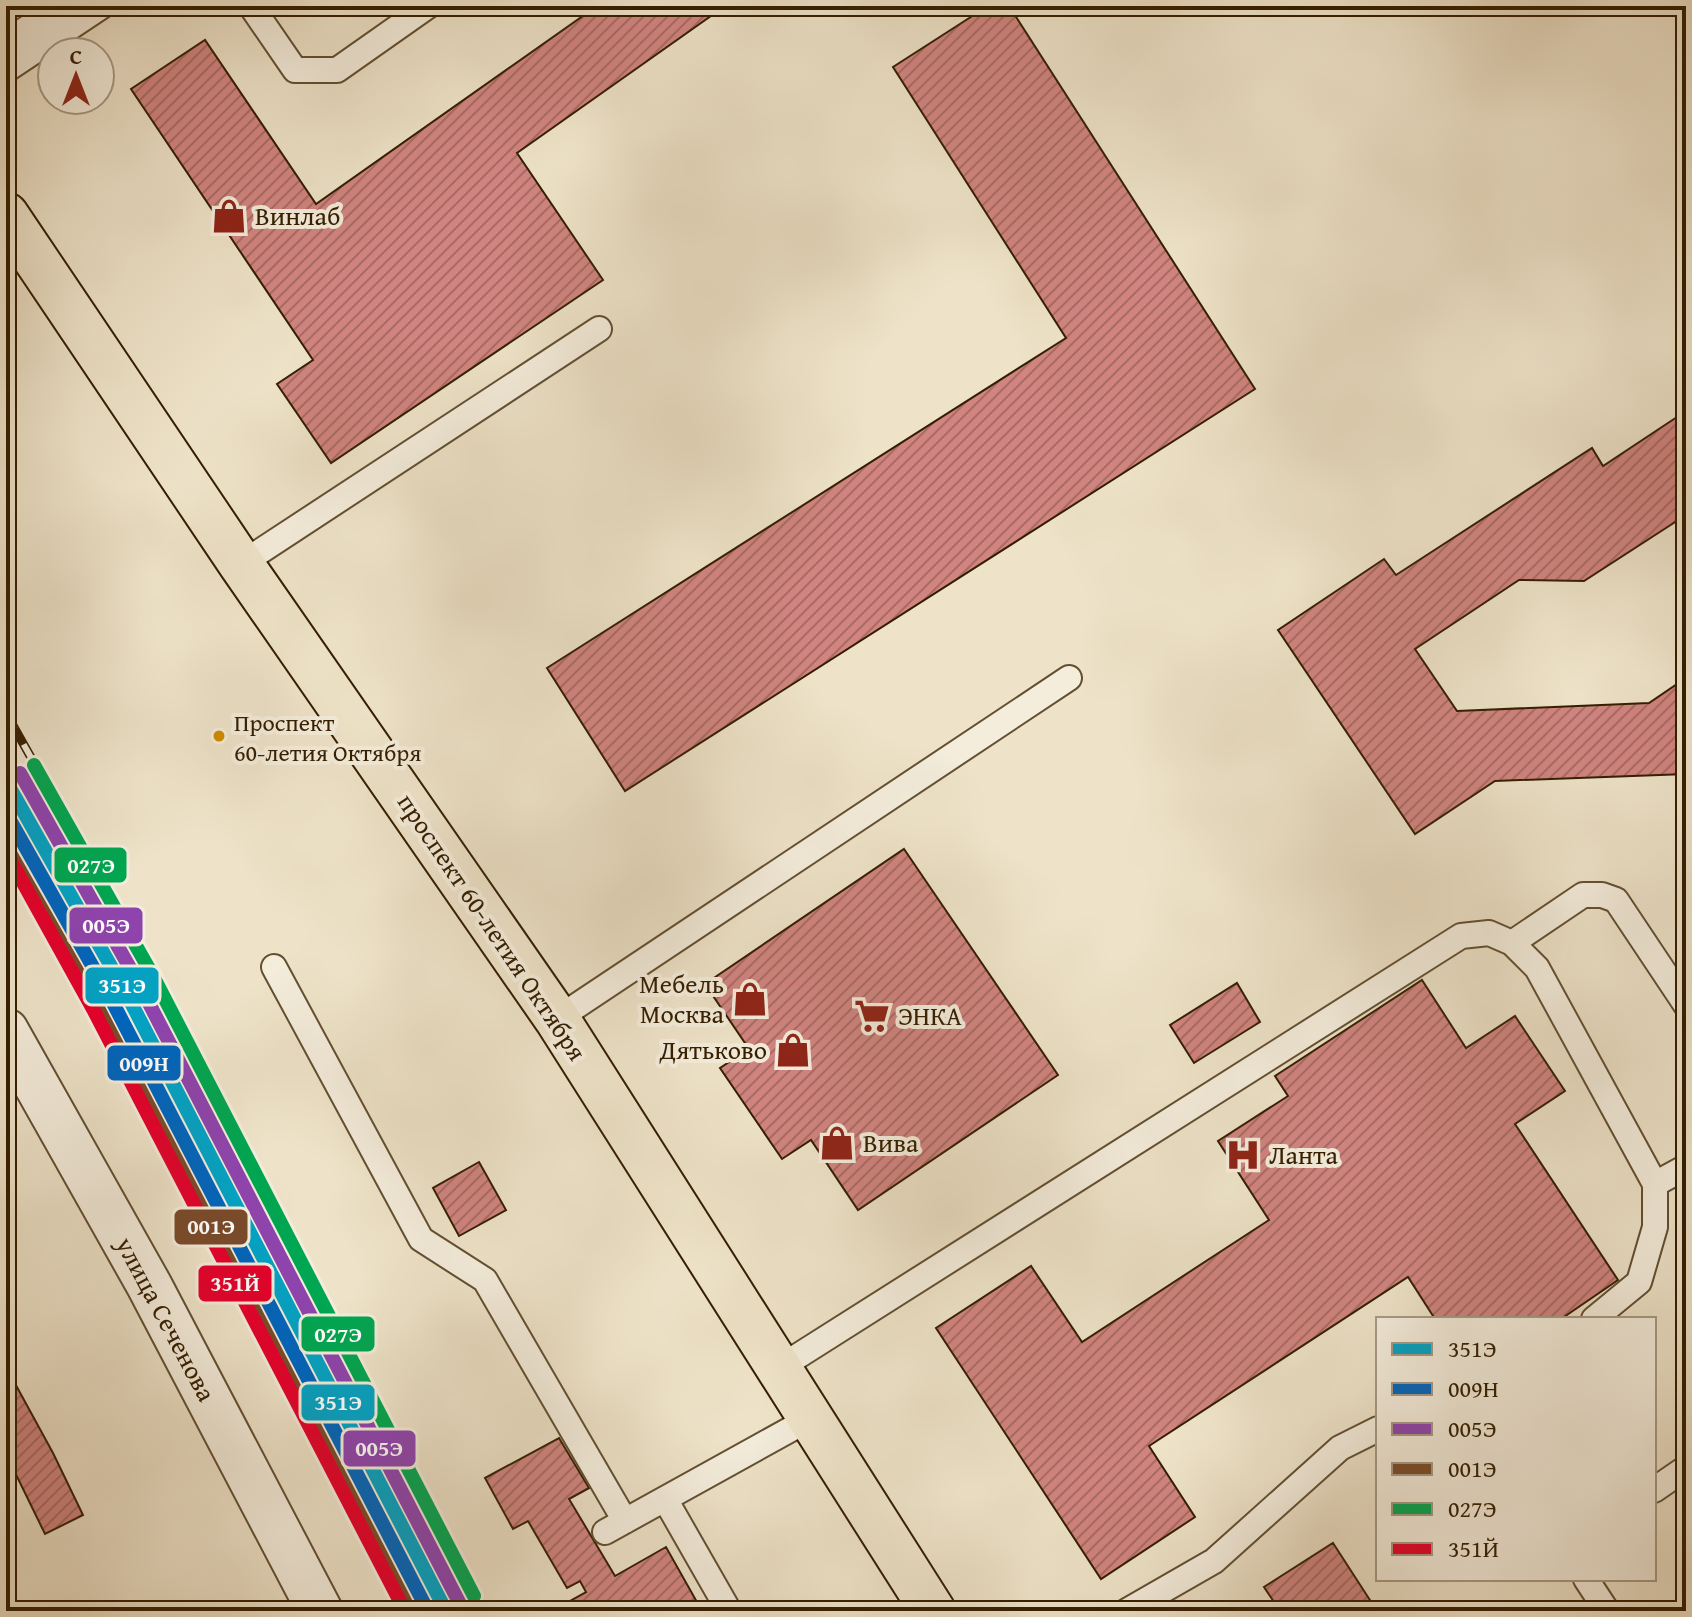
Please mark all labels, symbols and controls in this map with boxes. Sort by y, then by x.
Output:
north arrow [36,36,116,116]
text: С [70,40,82,72]
place label: Винлаб [255,196,340,235]
shop icon: Винлаб [210,197,248,235]
place label: Проспект 60-летия Октября [234,705,421,770]
marker: Проспект 60-летия Октября [211,728,227,744]
street label: проспект 60-летия Октября [388,785,597,1068]
line badge: 027Э [53,846,128,884]
text: 027Э [67,849,115,881]
line badge: 005Э [68,906,144,945]
text: 005Э [82,909,130,941]
place label: Мебель Москва [639,964,725,1033]
line badge: 351Э [84,966,160,1005]
text: 351Э [98,969,146,1001]
shop icon: Мебель Москва [731,980,769,1018]
place label: ЭНКА [898,996,962,1035]
supermarket icon: ЭНКА [853,997,891,1035]
place label: Дятьково [659,1030,767,1069]
shop icon: Дятьково [774,1031,812,1069]
line badge: 009Н [106,1044,182,1082]
text: 009Н [119,1047,169,1079]
place label: Вива [863,1123,919,1162]
shop icon: Вива [818,1124,856,1162]
place label: Ланта [1269,1135,1339,1174]
hospital icon: Ланта [1224,1136,1262,1174]
line badge: 001Э [173,1208,249,1246]
text: 001Э [187,1210,235,1242]
street label: улица Сеченова [106,1228,227,1409]
line badge: 351Й [197,1264,273,1303]
text: 351Й [210,1267,260,1299]
line badge: 027Э [300,1315,376,1353]
legend [1376,1317,1656,1581]
text: 027Э [314,1318,362,1350]
text: 351Э [1448,1331,1496,1366]
text: 009Н [1448,1371,1499,1406]
line badge: 351Э [300,1383,376,1422]
text: 351Э [314,1386,362,1418]
text: 005Э [1448,1411,1496,1446]
line badge: 005Э [342,1429,417,1468]
text: 005Э [355,1432,403,1464]
text: 001Э [1448,1451,1496,1486]
text: 027Э [1448,1491,1496,1526]
text: 351Й [1448,1531,1499,1566]

